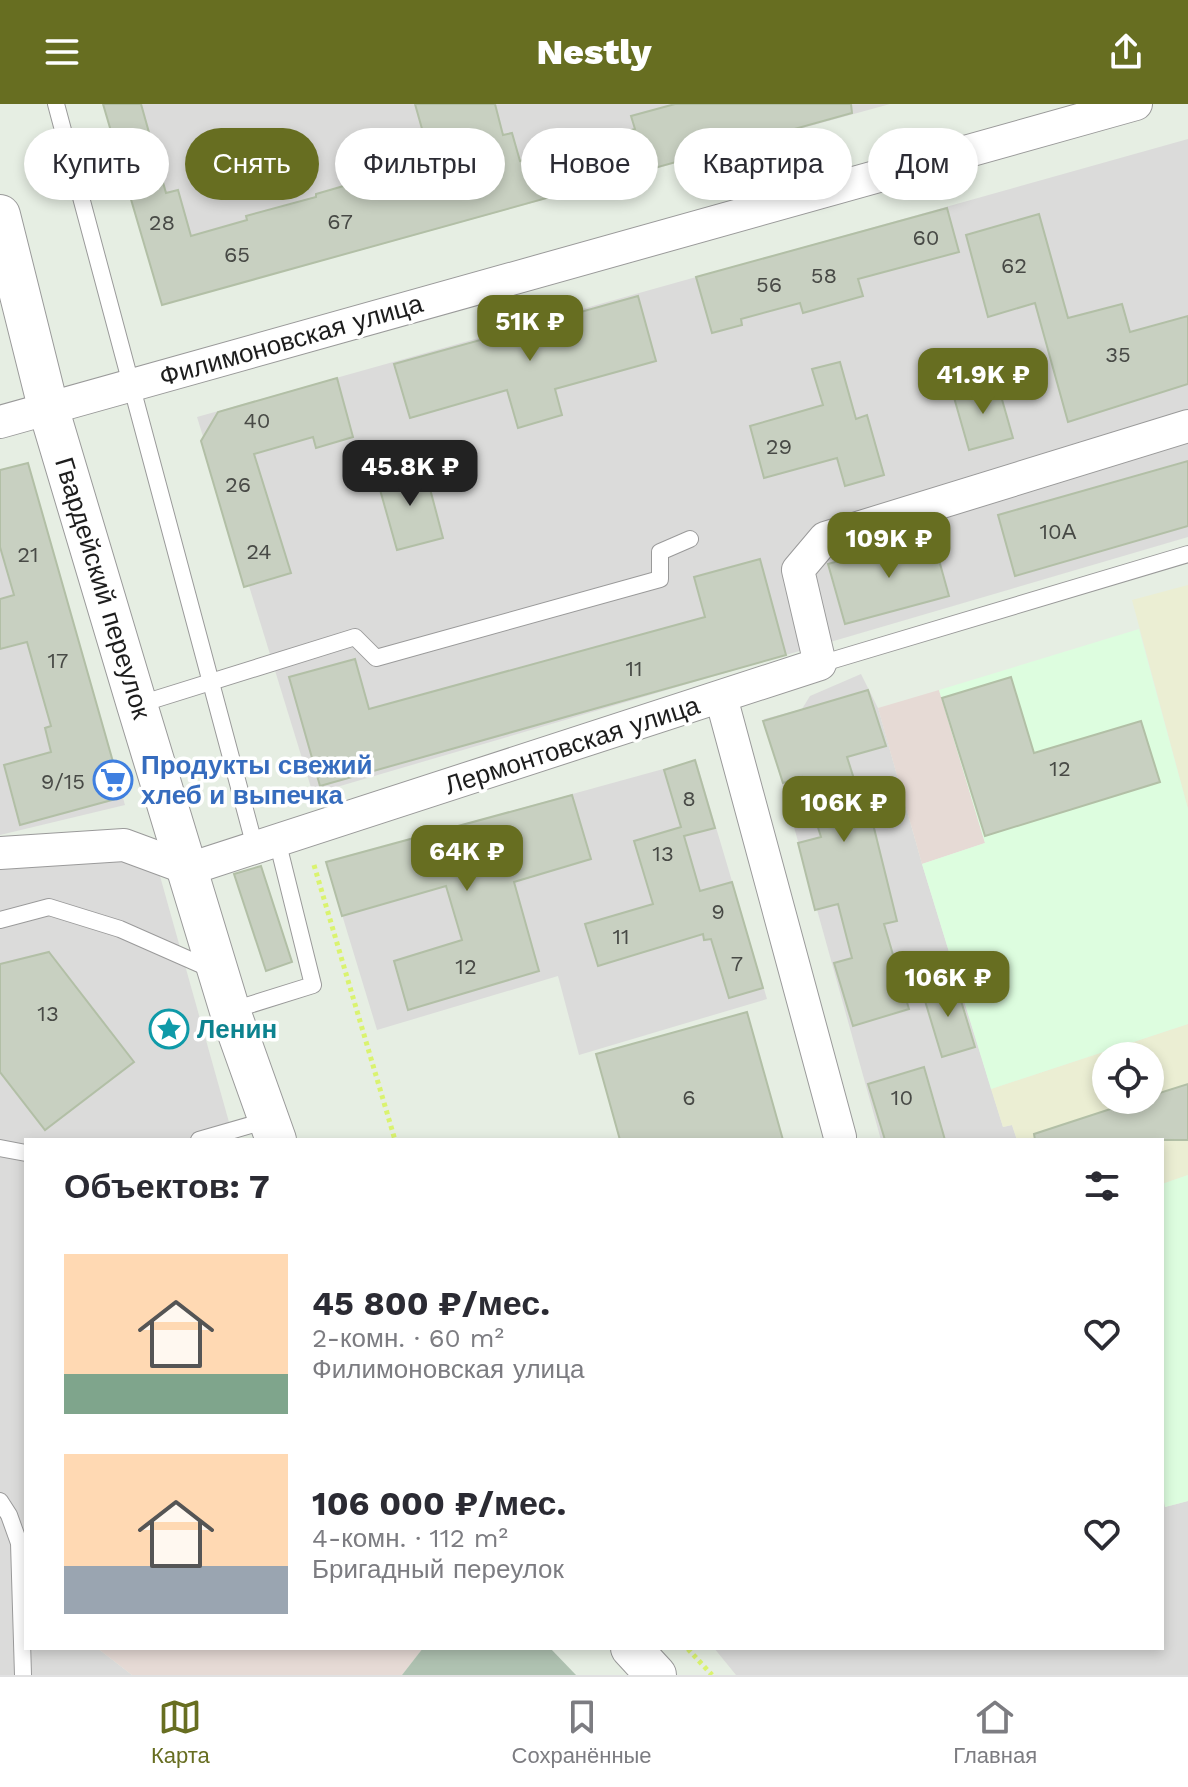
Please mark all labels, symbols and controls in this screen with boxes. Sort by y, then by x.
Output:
icon: menu [40,30,84,74]
icon: share [1104,30,1148,74]
text: Nestly [536,31,652,73]
chip: Купить [24,128,169,200]
chip: Снять [185,128,319,200]
chip: Фильтры [335,128,505,200]
chip: Новое [521,128,658,200]
chip: Квартира [674,128,852,200]
chip: Дом [868,128,978,200]
house number: 67 [327,209,353,234]
house number: 28 [149,210,175,235]
house number: 60 [912,225,940,250]
house number: 65 [224,242,250,267]
house number: 62 [1001,253,1027,278]
house number: 58 [811,263,837,288]
house number: 56 [756,272,782,297]
street label: Филимоновская улица [156,288,427,392]
pin: 51K ₽ [474,295,586,363]
text: 51K ₽ [495,306,565,336]
house number: 35 [1105,342,1131,367]
pin: 41.9K ₽ [909,348,1057,416]
text: 41.9K ₽ [936,359,1030,389]
house number: 40 [243,408,271,433]
house number: 29 [766,434,792,459]
pin: 45.8K ₽ [336,440,484,508]
text: 45.8K ₽ [360,451,460,481]
street label: Гвардейский переулок [49,454,157,723]
house number: 26 [225,472,251,497]
pin: 109K ₽ [824,512,954,580]
house number: 10А [1040,519,1077,544]
text: 109K ₽ [845,523,933,553]
house number: 24 [246,539,272,564]
house number: 21 [17,542,39,567]
house number: 17 [48,648,68,673]
house number: 11 [625,656,643,681]
street label: Лермонтовская улица [441,689,704,800]
place label: Продукты свежий хлеб и выпечка [141,750,372,810]
house number: 12 [1049,756,1071,781]
supermarket icon: Продукты свежий хлеб и выпечка [92,759,134,801]
house number: 9/15 [41,769,85,794]
pin: 106K ₽ [779,776,909,844]
house number: 8 [682,786,696,811]
text: 106K ₽ [800,787,888,817]
pin: 64K ₽ [411,825,523,893]
text: 64K ₽ [429,836,505,866]
house number: 13 [652,841,674,866]
house number: 9 [711,899,725,924]
house number: 11 [612,924,630,949]
house number: 7 [731,951,743,976]
pin: 106K ₽ [883,951,1013,1019]
house number: 12 [455,954,477,979]
text: 106K ₽ [904,962,992,992]
house number: 13 [37,1001,59,1026]
place icon: Ленин [148,1008,190,1050]
place label: Ленин [197,1014,277,1044]
map controls [1092,1042,1164,1114]
button: locate [1092,1042,1164,1114]
house number: 6 [682,1085,696,1110]
house number: 10 [891,1085,913,1110]
icon: filters [1080,1164,1124,1208]
text: Объектов: 7 [64,1166,270,1206]
text: 45 800 ₽/мес. [312,1283,550,1323]
icon: home [128,1286,224,1382]
icon: heart [1080,1312,1124,1356]
text: 2-комн. · 60 m² [312,1323,504,1353]
text: Филимоновская улица [312,1354,584,1384]
text: 106 000 ₽/мес. [312,1483,566,1523]
icon: home [128,1486,224,1582]
icon: heart [1080,1512,1124,1556]
text: 4-комн. · 112 m² [312,1523,508,1553]
text: Бригадный переулок [312,1554,564,1584]
tab: Карта [151,1695,210,1769]
tab: Сохранённые [512,1695,652,1769]
tab: Главная [953,1695,1037,1769]

